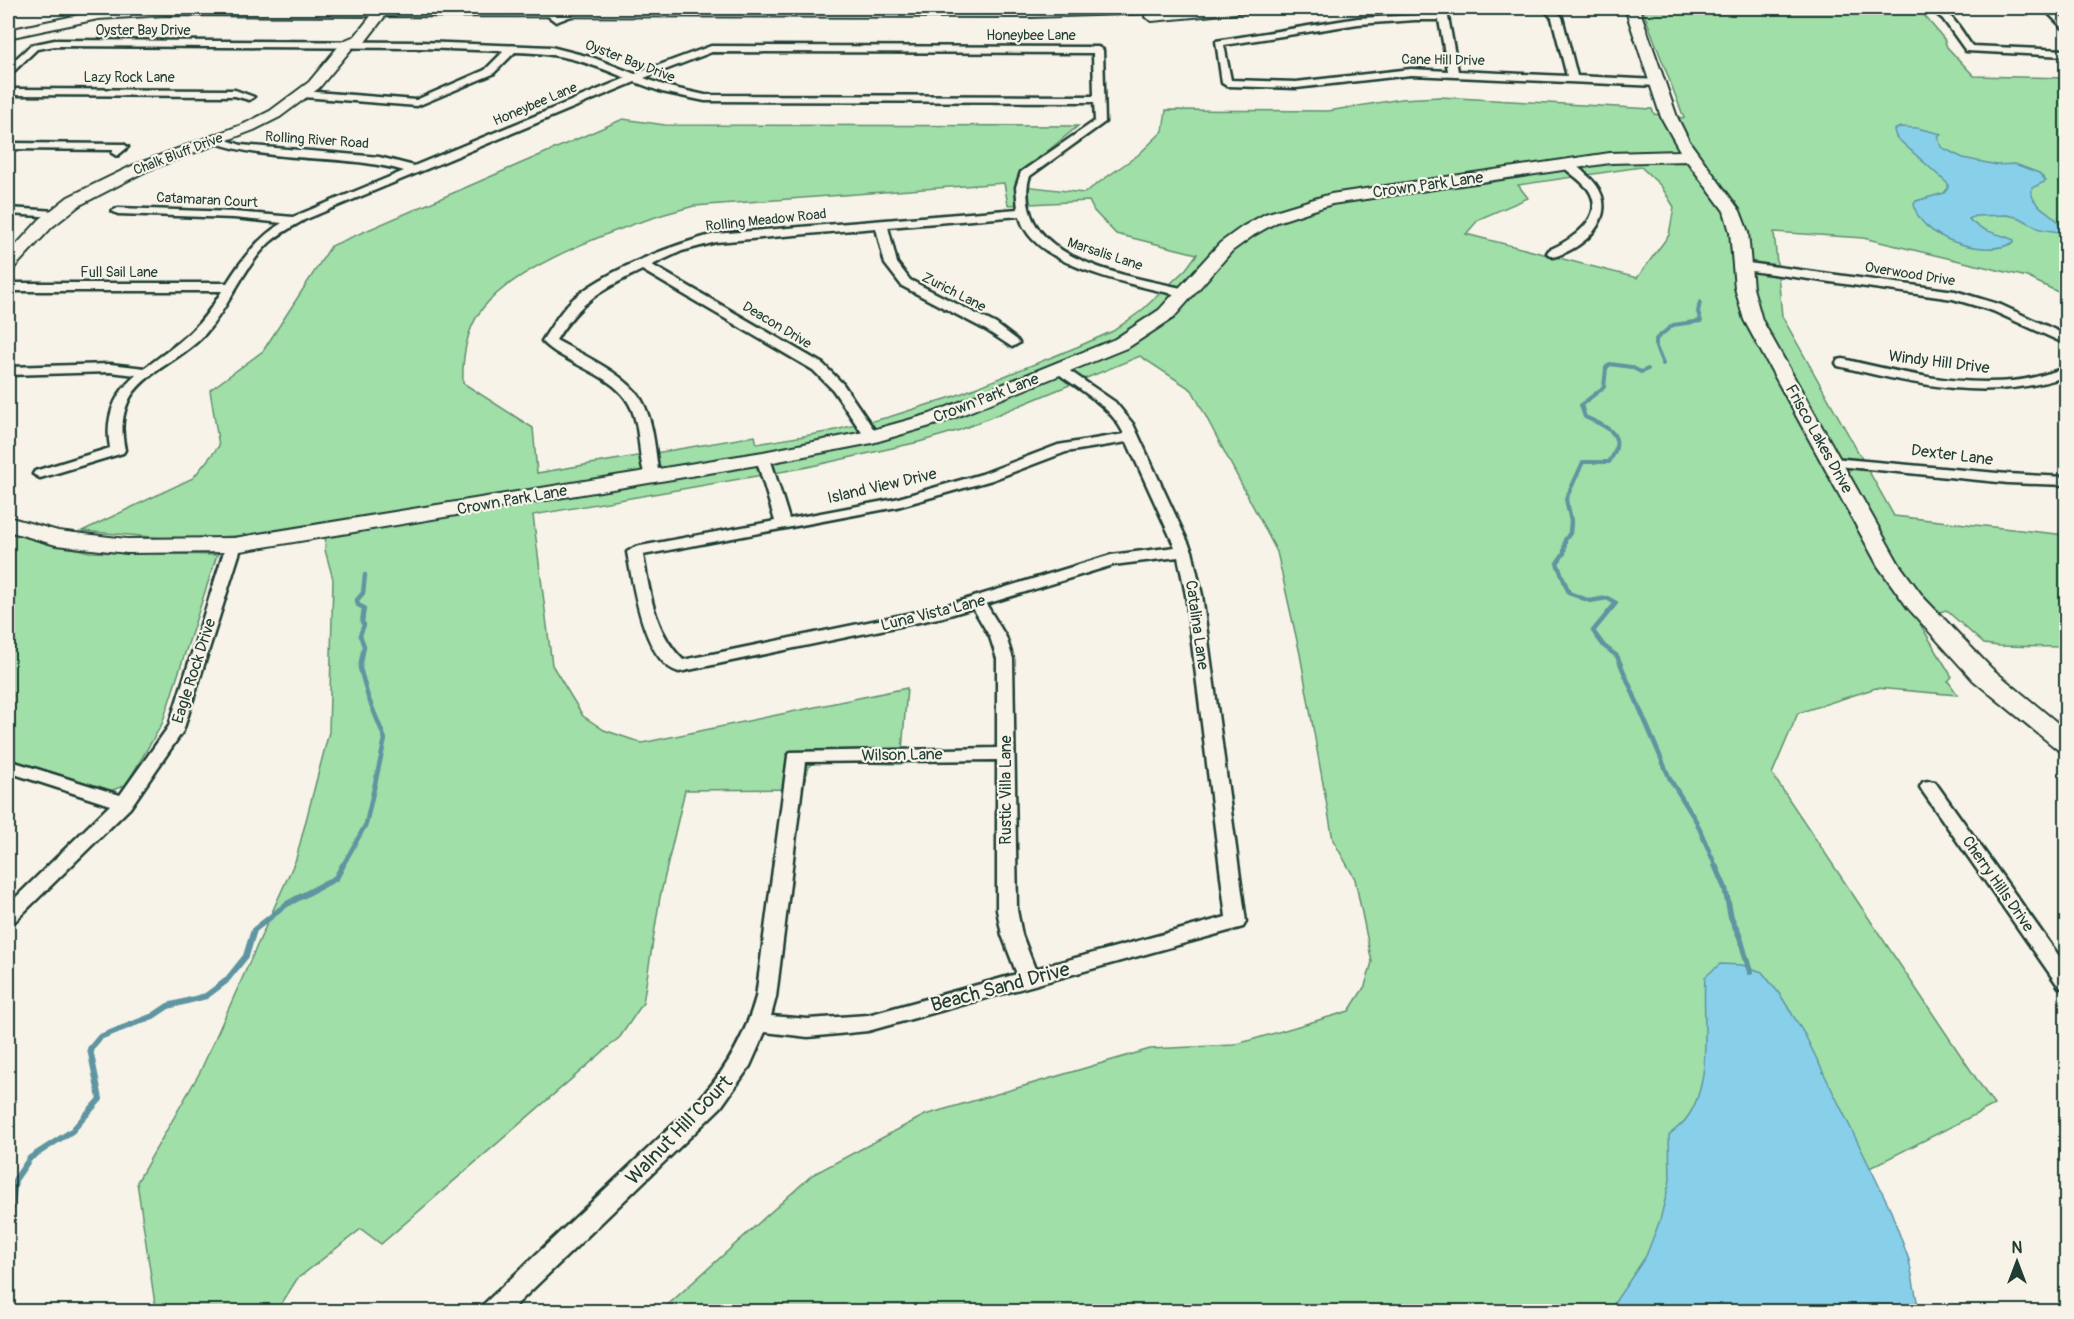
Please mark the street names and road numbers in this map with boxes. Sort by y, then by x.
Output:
street label: Oyster Bay Drive [95,22,191,39]
street label: Honeybee Lane [986,27,1076,44]
street label: Oyster Bay Drive [583,36,678,86]
street label: Cane Hill Drive [1401,51,1485,69]
street label: Lazy Rock Lane [83,69,175,86]
street label: Honeybee Lane [490,79,580,129]
street label: Rolling River Road [265,128,370,152]
street label: Chalk Bluff Drive [131,129,225,179]
street label: Crown Park Lane [1371,167,1485,203]
street label: Catamaran Court [156,189,259,211]
street label: Rolling Meadow Road [705,205,827,235]
street label: Marsalis Lane [1065,234,1145,274]
street label: Overwood Drive [1864,258,1957,290]
street label: Full Sail Lane [80,264,158,281]
street label: Zurich Lane [919,269,989,315]
street label: Deacon Drive [739,298,815,352]
street label: Windy Hill Drive [1887,346,1991,378]
street label: Crown Park Lane [930,369,1042,427]
street label: Frisco Lakes Drive [1781,381,1857,497]
street label: Dexter Lane [1910,440,1994,470]
street label: Island View Drive [825,464,939,508]
street label: Crown Park Lane [455,480,569,520]
street label: Catalina Lane [1181,579,1213,671]
street label: Luna Vista Lane [879,590,987,636]
street label: Eagle Rock Drive [168,616,220,726]
street label: Rustic Villa Lane [996,735,1016,845]
street label: Wilson Lane [861,744,943,766]
street label: Cherry Hills Drive [1958,832,2038,936]
street label: Beach Sand Drive [928,956,1072,1018]
street label: Walnut Hill Court [620,1069,738,1190]

